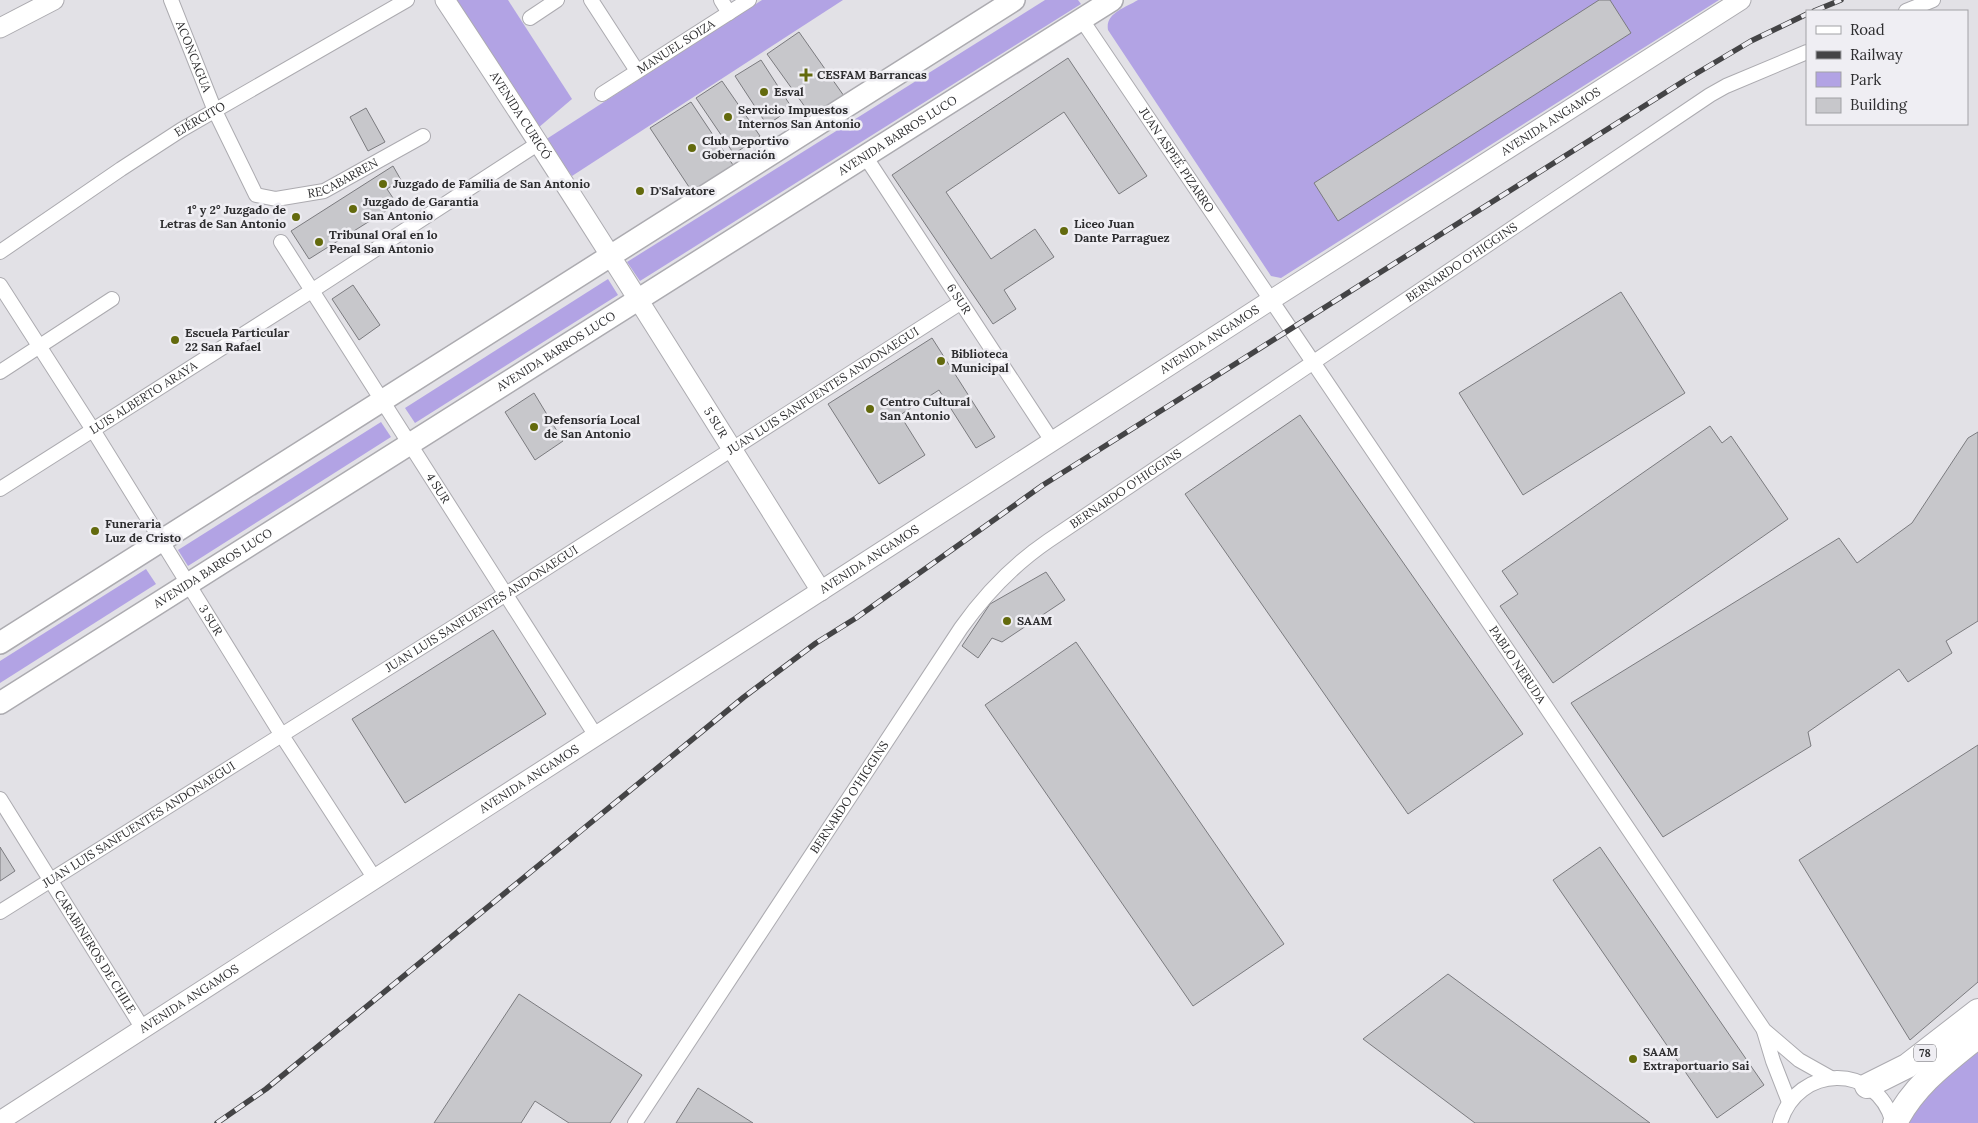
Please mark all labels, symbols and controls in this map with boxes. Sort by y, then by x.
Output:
legend [1806,10,1968,125]
street label: MANUEL SOIZA [634,16,718,77]
street label: ACONCAGUA [173,18,215,95]
text: Road [1850,20,1885,39]
text: Railway [1850,45,1903,64]
place label: CESFAM Barrancas [817,67,927,82]
street label: AVENIDA CURICÓ [486,68,555,162]
marker: CESFAM Barrancas [799,68,813,82]
text: Park [1850,70,1881,89]
street label: AVENIDA ANGAMOS [1497,83,1603,159]
place label: Esval [774,84,804,99]
marker: Esval [758,86,770,98]
street label: AVENIDA BARROS LUCO [834,92,960,179]
text: Building [1850,95,1908,114]
street label: EJÉRCITO [171,98,228,139]
place label: Servicio Impuestos Internos San Antonio [738,102,861,131]
street label: JUAN ASPEÉ PIZARRO [1136,104,1218,215]
marker: Servicio Impuestos Internos San Antonio [722,111,734,123]
place label: Club Deportivo Gobernación [702,133,789,162]
marker: Club Deportivo Gobernación [686,142,698,154]
street label: RECABARREN [306,155,380,201]
place label: Juzgado de Familia de San Antonio [393,176,590,191]
marker: Juzgado de Familia de San Antonio [377,178,389,190]
place label: D'Salvatore [650,183,716,198]
marker: D'Salvatore [634,185,646,197]
place label: Juzgado de Garantia San Antonio [363,194,479,223]
place label: 1° y 2° Juzgado de Letras de San Antonio [160,202,287,231]
marker: Juzgado de Garantia San Antonio [347,203,359,215]
marker: 1° y 2° Juzgado de Letras de San Antonio [290,211,302,223]
place label: Liceo Juan Dante Parraguez [1074,216,1170,245]
street label: BERNARDO O'HIGGINS [1402,219,1520,305]
marker: Liceo Juan Dante Parraguez [1058,225,1070,237]
place label: Tribunal Oral en lo Penal San Antonio [329,227,438,256]
marker: Tribunal Oral en lo Penal San Antonio [313,236,325,248]
street label: 6 SUR [944,281,975,317]
street label: AVENIDA ANGAMOS [1156,301,1262,377]
street label: AVENIDA BARROS LUCO [493,308,618,395]
street label: JUAN LUIS SANFUENTES ANDONAEGUI [723,323,921,458]
place label: Escuela Particular 22 San Rafael [185,325,290,354]
marker: Escuela Particular 22 San Rafael [169,334,181,346]
place label: Biblioteca Municipal [951,346,1009,375]
marker: Biblioteca Municipal [935,355,947,367]
street label: LUIS ALBERTO ARAYA [87,357,200,437]
place label: Centro Cultural San Antonio [880,394,971,423]
marker: Centro Cultural San Antonio [864,403,876,415]
street label: 5 SUR [701,404,731,441]
place label: Defensoría Local de San Antonio [544,412,640,441]
marker: Defensoría Local de San Antonio [528,421,540,433]
street label: BERNARDO O'HIGGINS [1067,445,1184,531]
street label: 4 SUR [423,470,454,506]
place label: Funeraria Luz de Cristo [105,516,181,545]
street label: AVENIDA ANGAMOS [816,521,922,597]
marker: Funeraria Luz de Cristo [89,525,101,537]
street label: AVENIDA BARROS LUCO [150,525,275,612]
street label: JUAN LUIS SANFUENTES ANDONAEGUI [381,542,580,676]
street label: 3 SUR [196,602,226,638]
place label: SAAM [1017,613,1052,628]
marker: SAAM [1001,615,1013,627]
street label: PABLO NERUDA [1486,623,1550,707]
street label: BERNARDO O'HIGGINS [807,738,892,856]
street label: AVENIDA ANGAMOS [475,741,582,817]
street label: JUAN LUIS SANFUENTES ANDONAEGUI [38,758,238,891]
street label: CARABINEROS DE CHILE [52,887,139,1016]
street label: AVENIDA ANGAMOS [135,961,241,1037]
place label: SAAM Extraportuario Sai [1643,1044,1750,1073]
road number: 78 [1914,1044,1936,1062]
marker: SAAM Extraportuario Sai [1627,1053,1639,1065]

